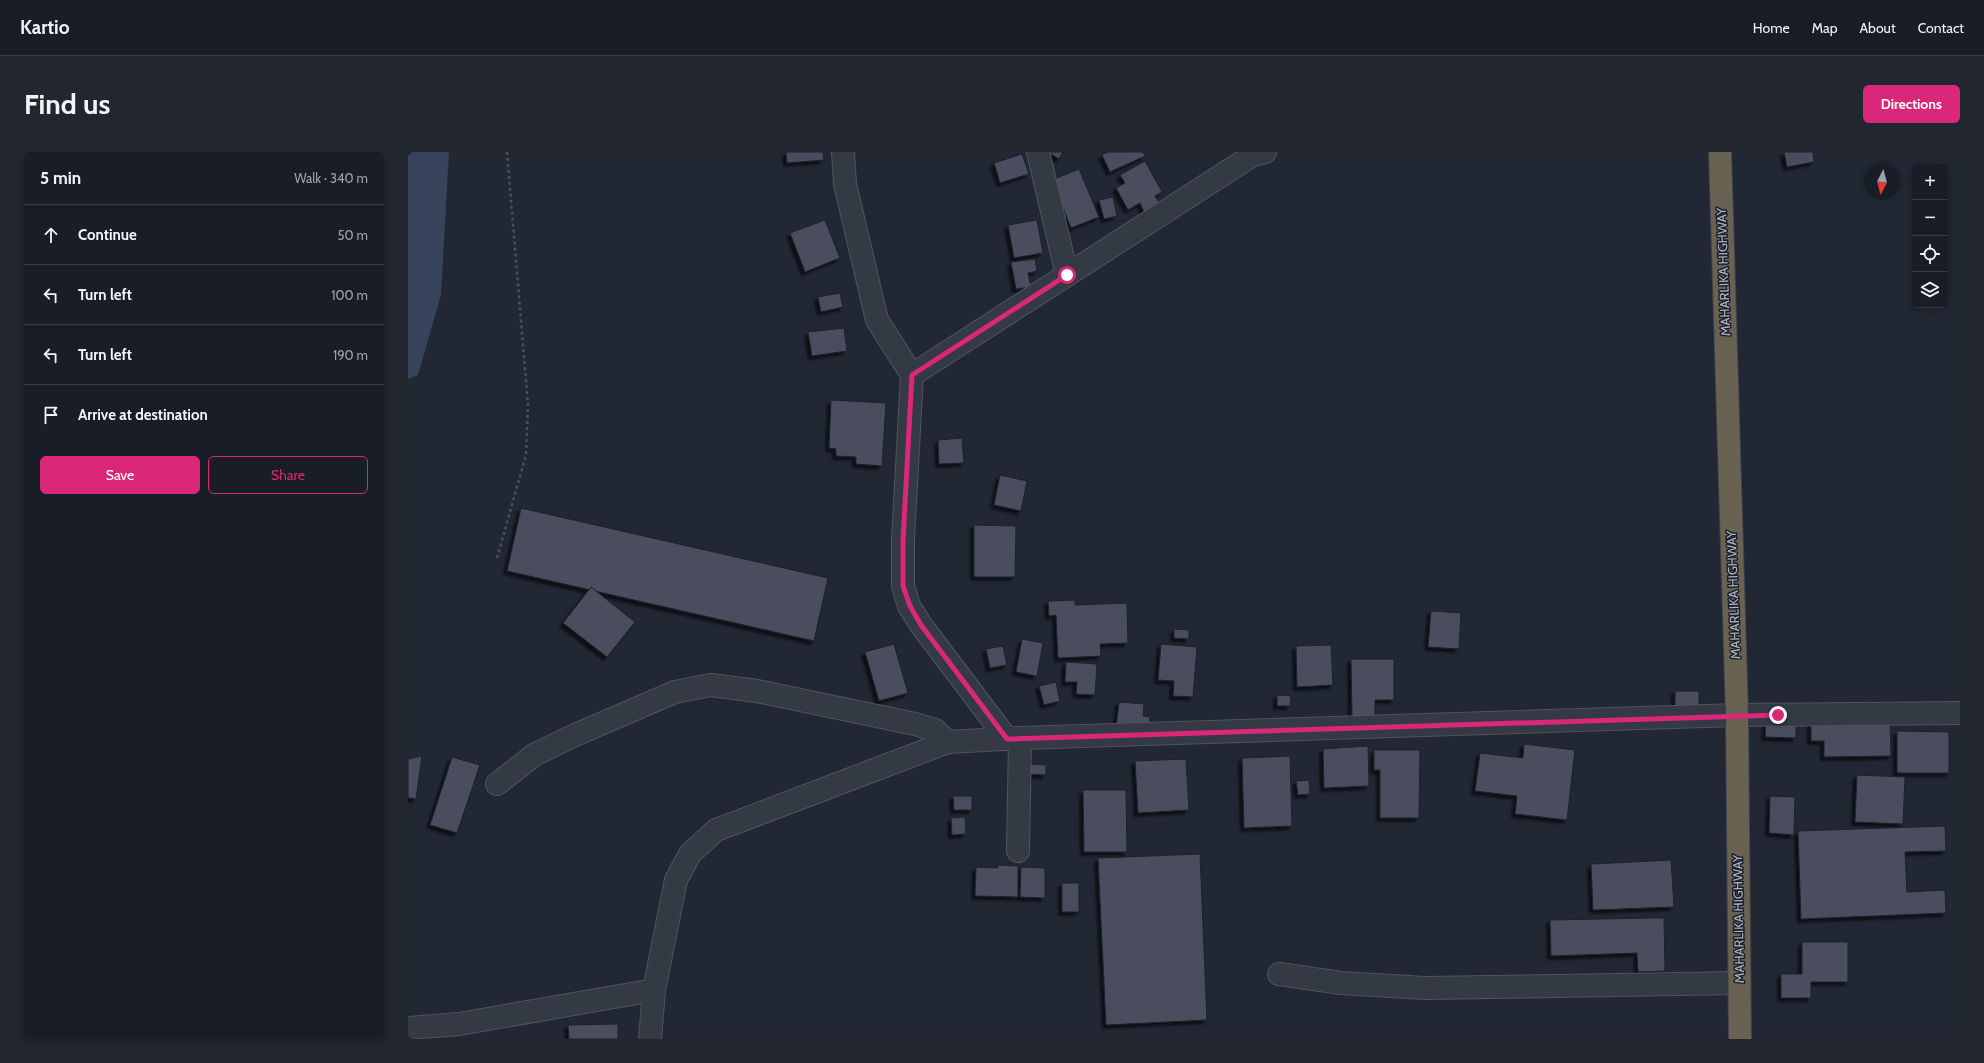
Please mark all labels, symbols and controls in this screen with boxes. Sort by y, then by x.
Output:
text: Kartio [20,16,69,39]
text: Home [1753,19,1790,37]
text: Map [1812,19,1837,37]
text: About [1859,19,1896,37]
text: Contact [1918,19,1964,37]
button: Directions [1863,85,1960,123]
text: Find us [24,87,110,121]
north arrow [1864,164,1900,200]
map controls [1912,164,1948,308]
button: + [1912,164,1948,200]
text: 5 min [40,168,81,188]
text: Walk · 340 m [294,170,368,186]
button: − [1912,200,1948,236]
street label: MAHARLIKA HIGHWAY [1713,207,1733,336]
icon: ahead [40,224,62,246]
text: Continue [78,226,137,244]
text: 50 m [338,227,368,243]
button: locate [1912,236,1948,272]
route start [1058,266,1076,284]
button: layers [1912,272,1948,308]
icon: left [40,284,62,306]
text: Turn left [78,286,132,304]
text: 100 m [331,287,368,303]
icon: left [40,344,62,366]
text: Turn left [78,346,132,364]
text: 190 m [333,347,368,363]
icon: arrive [40,404,62,426]
text: Arrive at destination [78,406,208,424]
button: Save [40,456,200,494]
button: Share [208,456,368,494]
street label: MAHARLIKA HIGHWAY [1723,530,1743,659]
route end [1769,706,1787,724]
street label: MAHARLIKA HIGHWAY [1729,854,1747,983]

